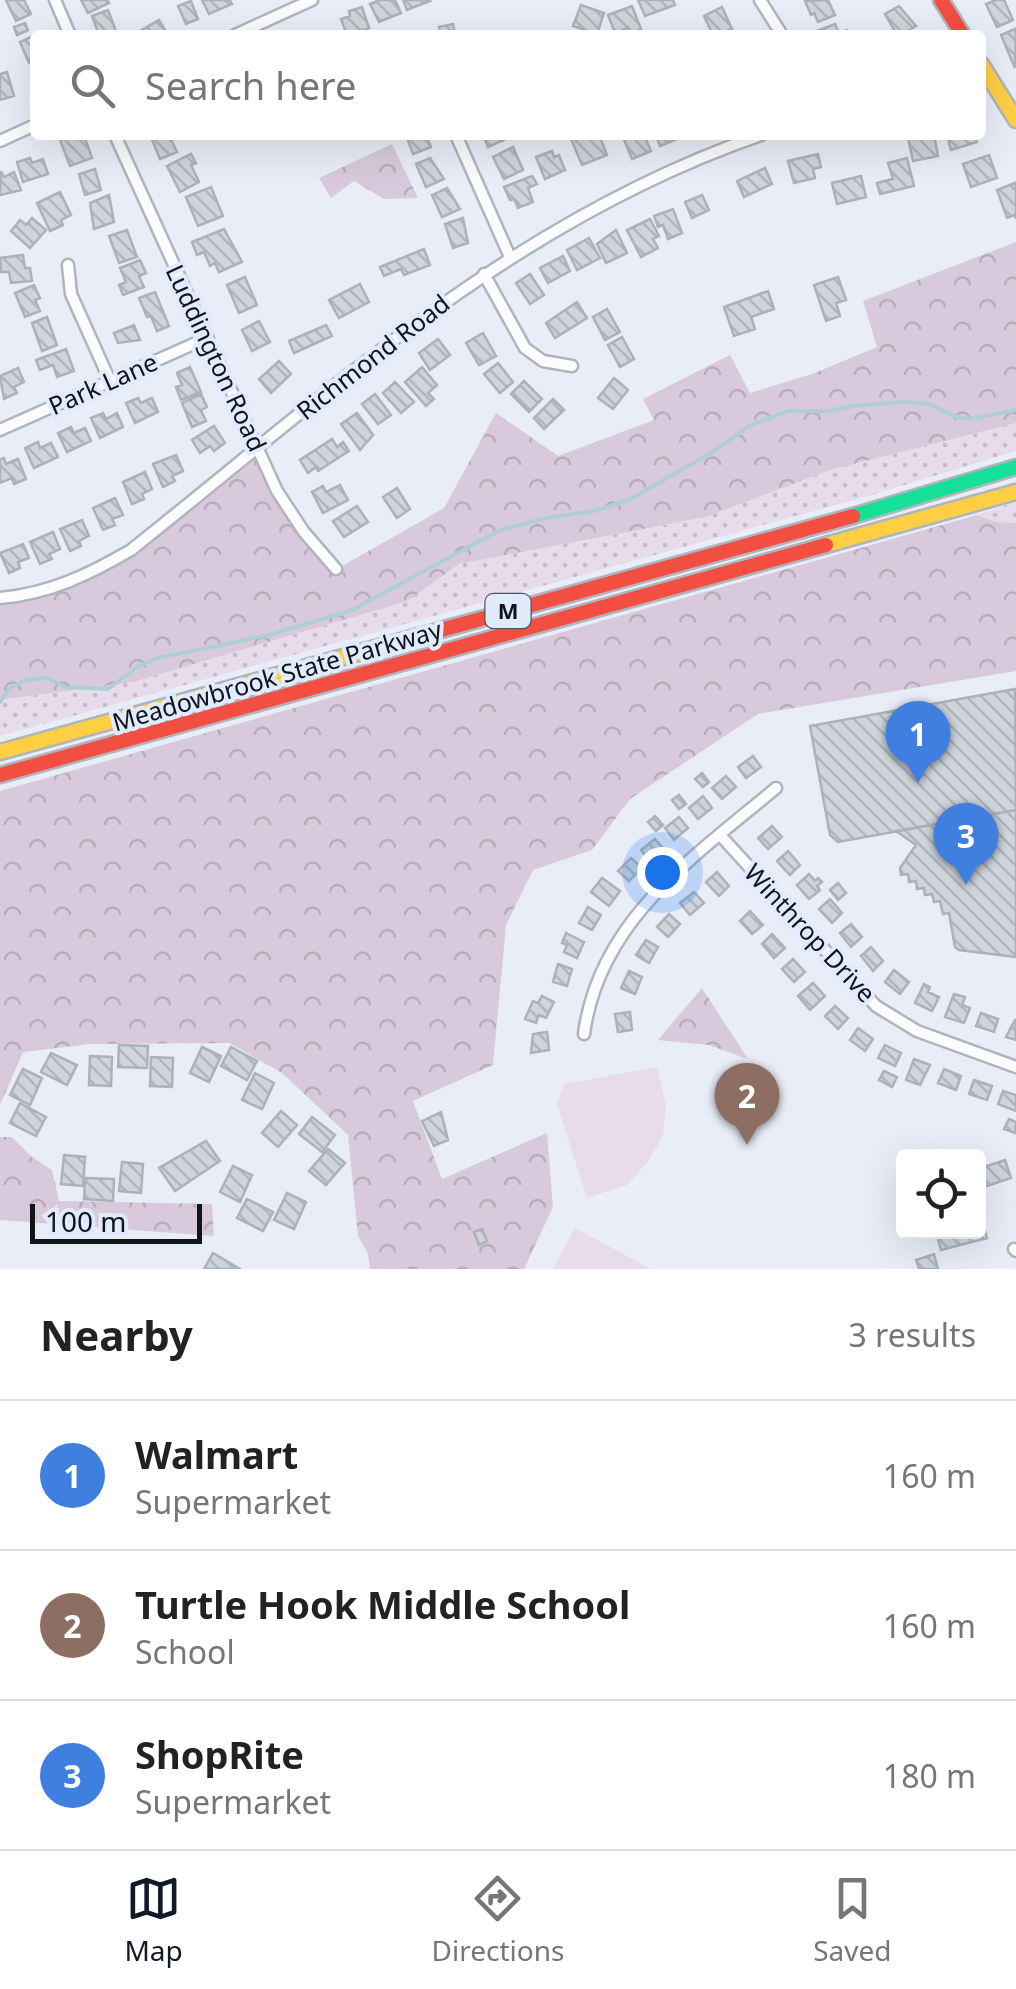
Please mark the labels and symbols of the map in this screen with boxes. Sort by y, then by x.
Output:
street label: Luddington Road [159,259,275,457]
street label: Richmond Road [289,286,456,427]
street label: Park Lane [43,344,163,422]
road number: M [486,594,530,628]
street label: Meadowbrook State Parkway [108,612,446,738]
pin: 1 [886,700,950,783]
pin: 3 [934,802,998,885]
your location [637,847,688,898]
street label: Winthrop Drive [738,856,884,1009]
pin: 2 [714,1062,780,1145]
scale bar [30,1199,202,1244]

